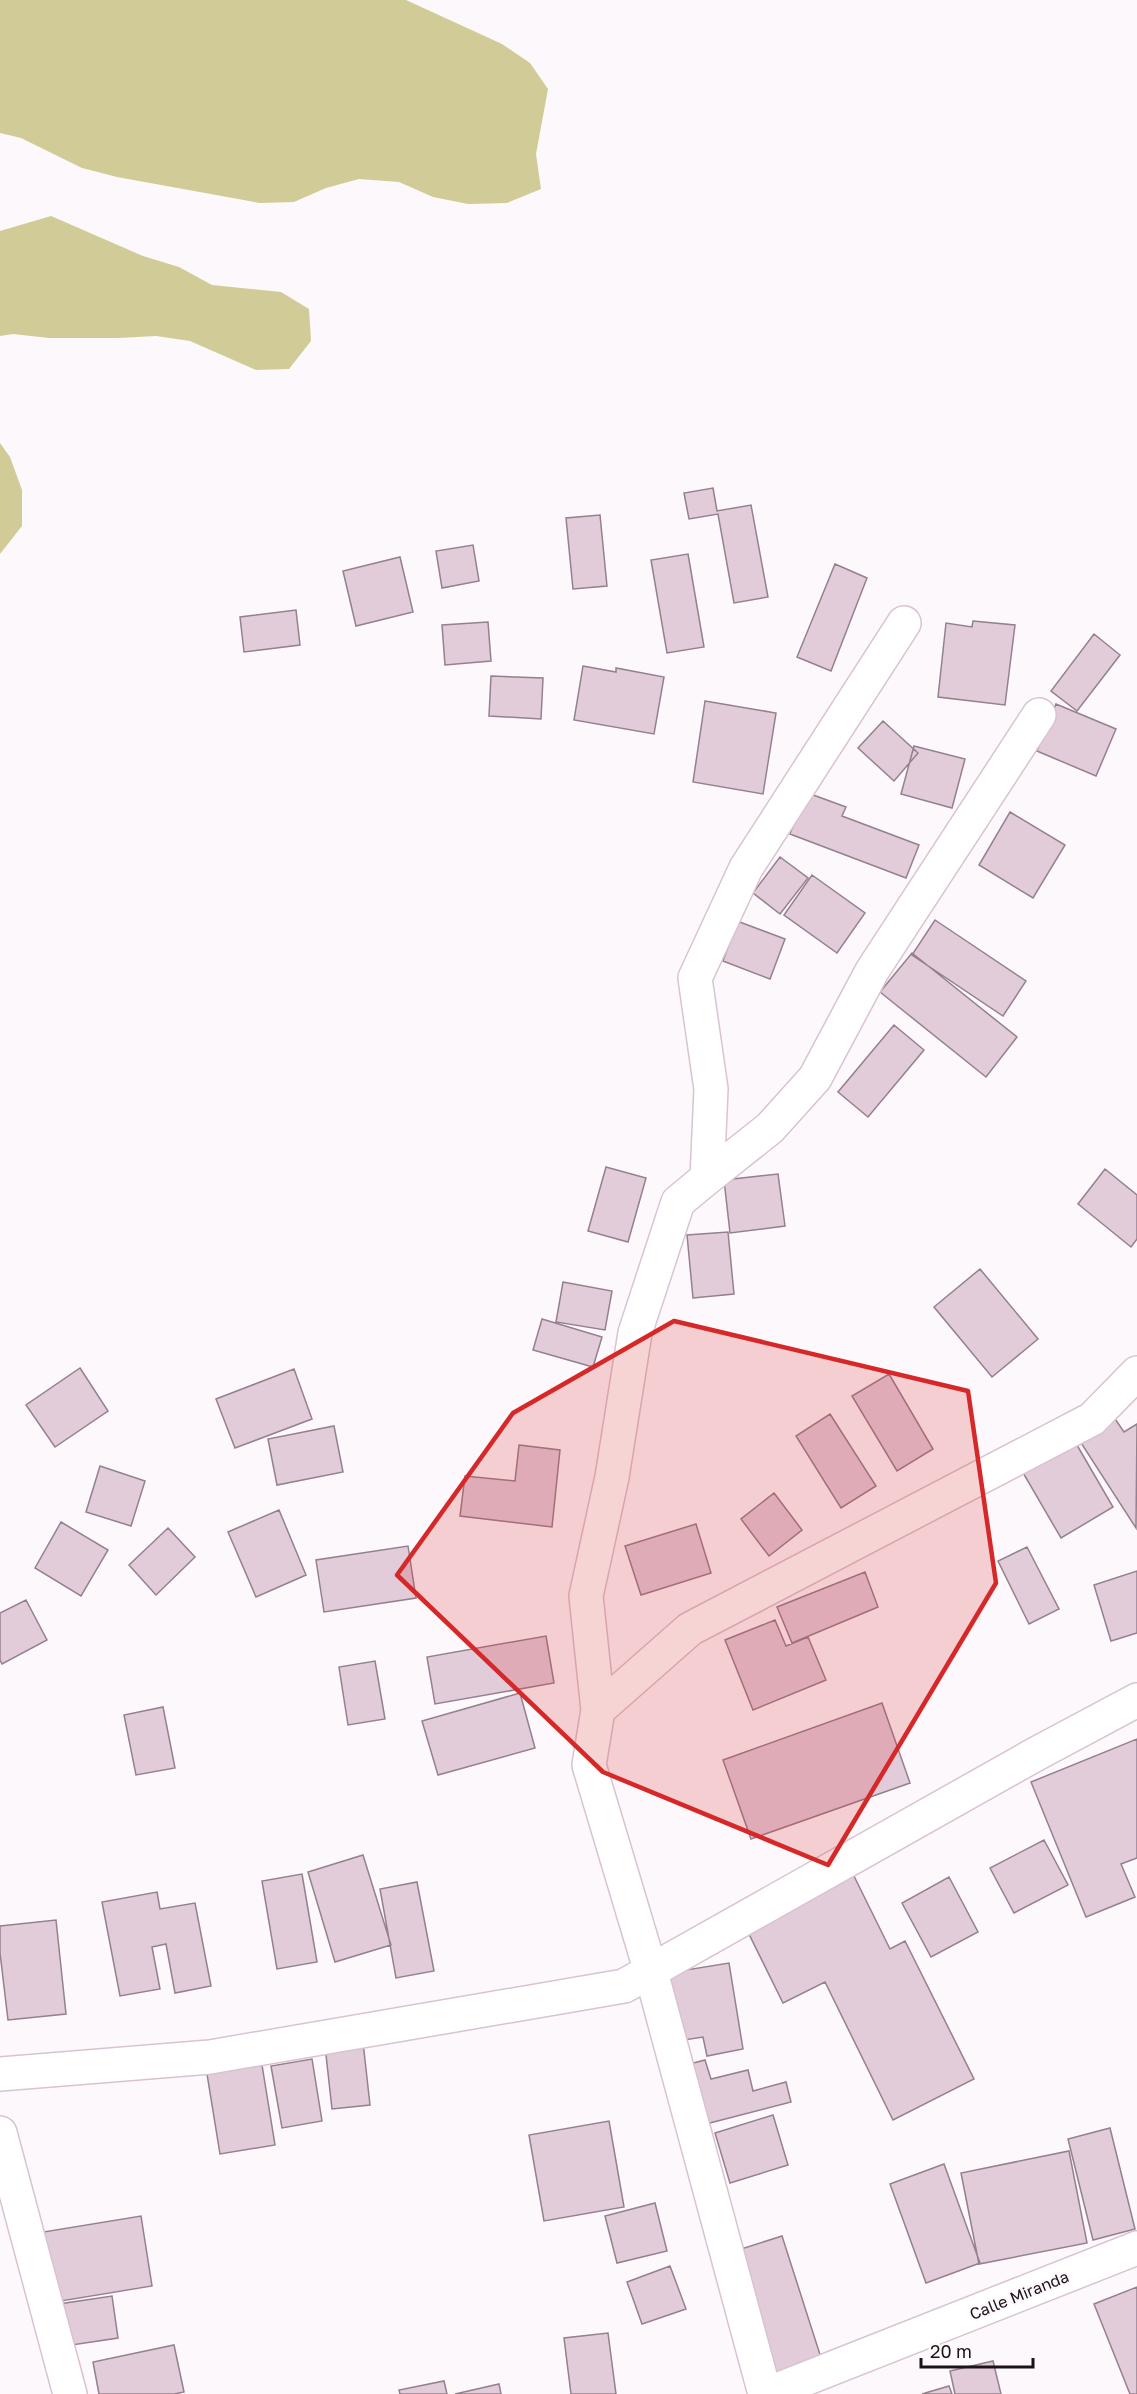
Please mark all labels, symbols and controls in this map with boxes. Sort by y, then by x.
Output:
street label: Calle Miranda [966,2266,1072,2324]
scale bar [921,2331,1034,2369]
text: 20 m [930,2340,972,2362]

